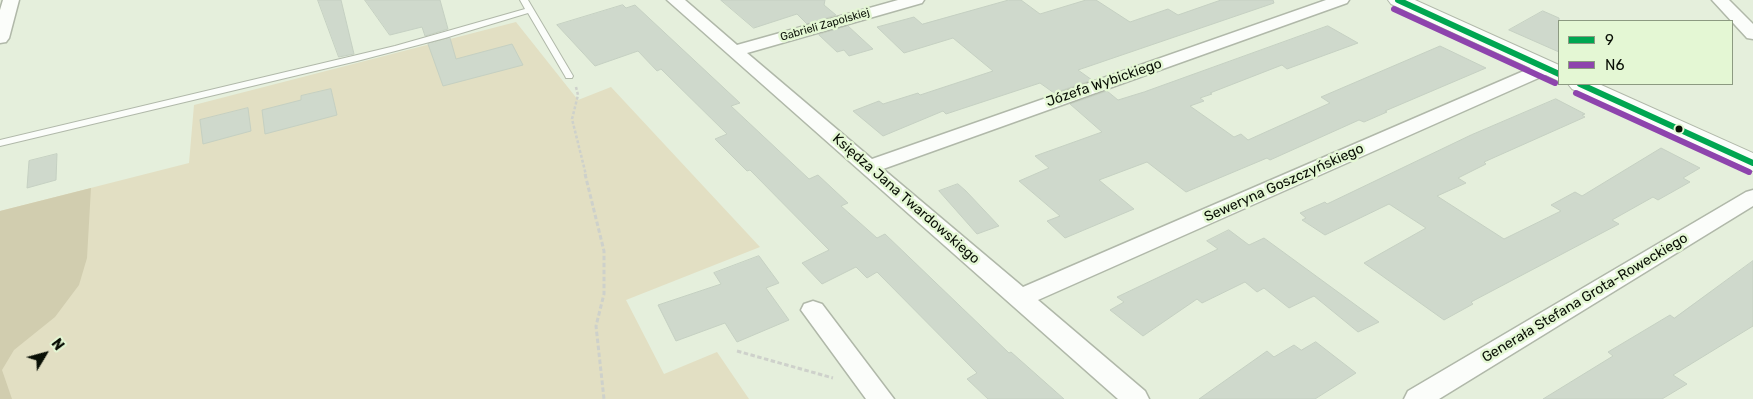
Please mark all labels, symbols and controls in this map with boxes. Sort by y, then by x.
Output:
street label: Gabrieli Zapolskiej [779,6,871,44]
legend [1558,20,1733,85]
text: 9 [1605,31,1614,49]
street label: Józefa Wybickiego [1044,55,1164,111]
text: N6 [1605,56,1624,74]
unlabelled marker [1674,124,1684,134]
street label: Księdza Jana Twardowskiego [829,130,983,268]
street label: Seweryna Goszczyńskiego [1202,140,1366,226]
street label: Generała Stefana Grota-Roweckiego [1479,230,1691,366]
north arrow [20,329,70,379]
text: N [48,336,67,354]

